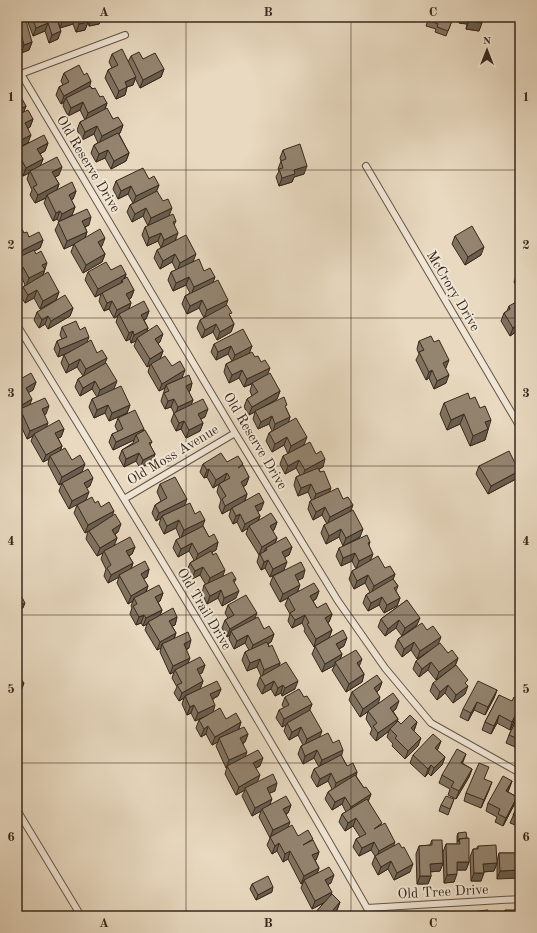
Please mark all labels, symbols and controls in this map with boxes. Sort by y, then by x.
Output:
text: A [99,6,109,19]
text: B [263,6,273,19]
text: C [429,6,437,19]
north arrow [467,30,507,70]
text: N [483,36,492,47]
text: 1 [7,91,15,104]
text: 1 [522,91,530,104]
street label: Old Reserve Drive [54,113,122,215]
text: 2 [7,239,15,252]
text: 2 [522,239,530,252]
street label: McCrory Drive [424,249,482,333]
text: 3 [7,387,15,400]
text: 3 [522,387,530,400]
street label: Old Reserve Drive [221,390,289,492]
street label: Old Moss Avenue [125,422,221,488]
text: 4 [7,535,15,548]
text: 4 [522,535,530,548]
street label: Old Trail Drive [174,566,234,652]
text: 5 [7,683,15,696]
text: 5 [522,683,530,696]
text: 6 [7,831,15,844]
text: 6 [522,831,530,844]
street label: Old Tree Drive [397,883,489,901]
text: A [99,917,109,930]
text: B [263,917,273,930]
text: C [429,917,437,930]

